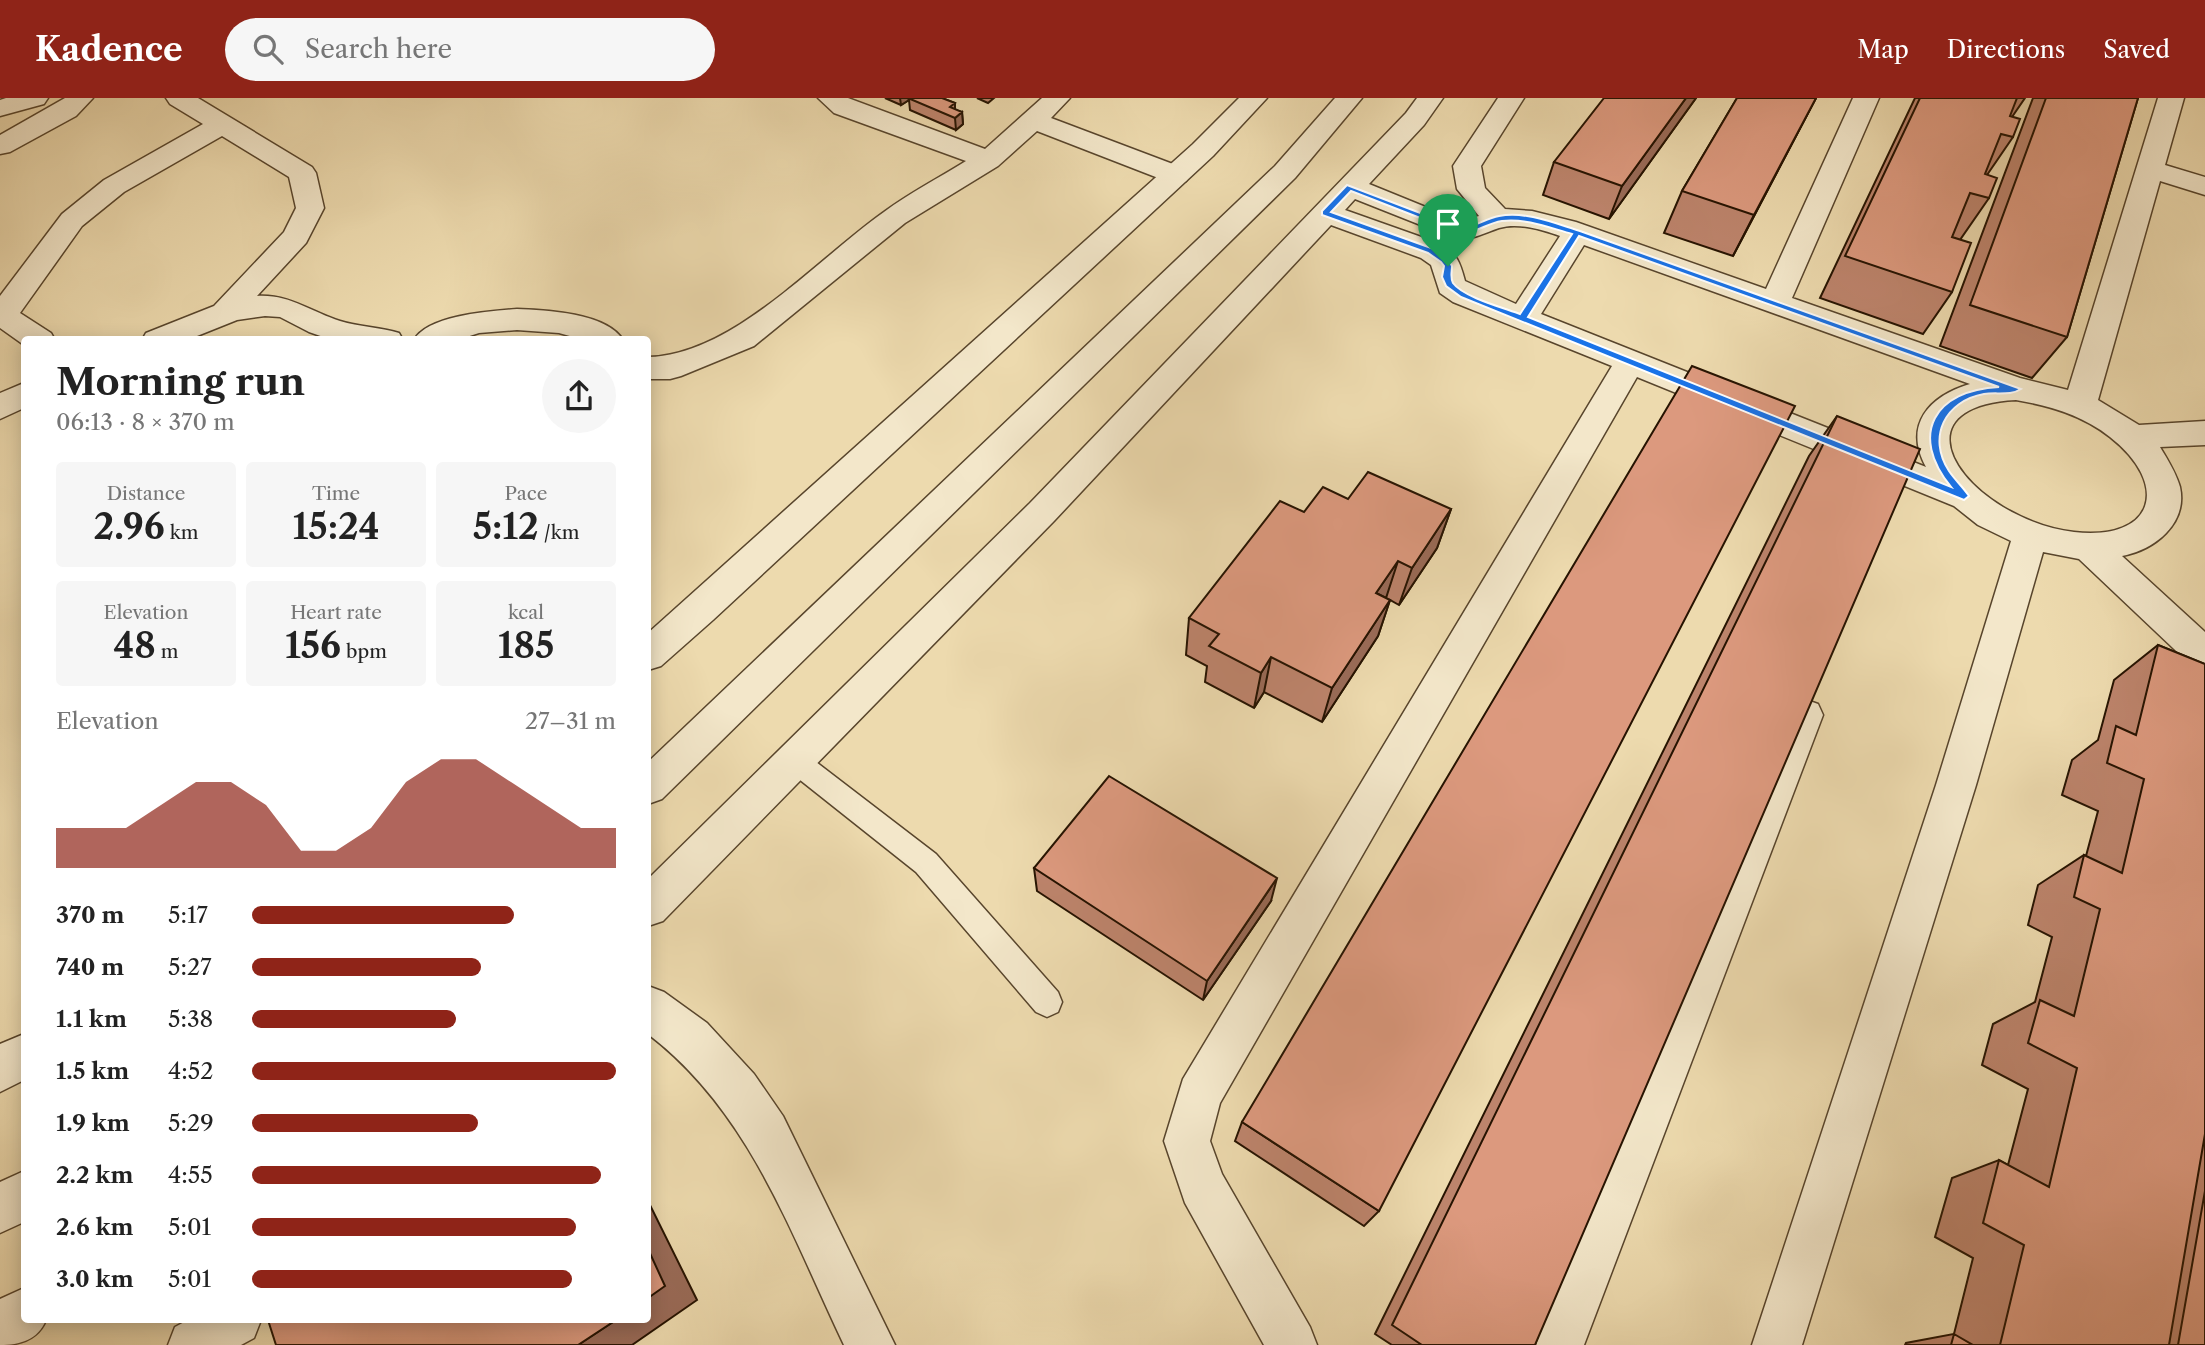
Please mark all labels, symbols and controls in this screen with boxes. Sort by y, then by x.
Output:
search box [225,18,715,81]
text: Kadence [35,29,183,70]
icon: search [249,30,287,68]
text: Search here [305,33,452,65]
text: Map [1857,35,1909,64]
text: Directions [1947,35,2065,64]
text: Saved [2103,35,2170,64]
pin [1418,194,1478,266]
icon: arrive [1429,205,1467,243]
text: Morning run [56,358,305,405]
button: share [542,359,616,433]
text: 06:13 · 8 × 370 m [56,408,235,436]
text: Distance [107,482,185,505]
text: Time [312,482,360,505]
text: Pace [505,482,547,505]
text: 2.96 [93,505,165,548]
text: 15:24 [293,505,379,548]
text: 5:12 [473,505,539,548]
text: km [165,521,199,544]
text: /km [539,521,579,544]
text: Elevation [104,601,188,624]
text: Heart rate [290,601,382,624]
text: kcal [508,601,544,624]
text: 48 [113,624,156,667]
text: 156 [285,624,341,667]
text: 185 [498,624,554,667]
text: m [156,640,179,663]
text: bpm [341,640,387,663]
text: Elevation [56,707,159,735]
text: 27–31 m [525,707,616,735]
text: 370 m [56,901,124,929]
text: 5:17 [168,901,208,929]
text: 740 m [56,953,124,981]
text: 5:27 [168,953,212,981]
text: 1.1 km [56,1005,127,1033]
text: 5:38 [168,1005,213,1033]
text: 1.5 km [56,1057,129,1085]
text: 4:52 [168,1057,213,1085]
text: 1.9 km [56,1109,130,1137]
text: 5:29 [168,1109,214,1137]
text: 2.2 km [56,1161,133,1189]
text: 4:55 [168,1161,213,1189]
text: 2.6 km [56,1213,134,1241]
text: 5:01 [168,1213,211,1241]
text: 3.0 km [56,1265,134,1293]
text: 5:01 [168,1265,211,1293]

